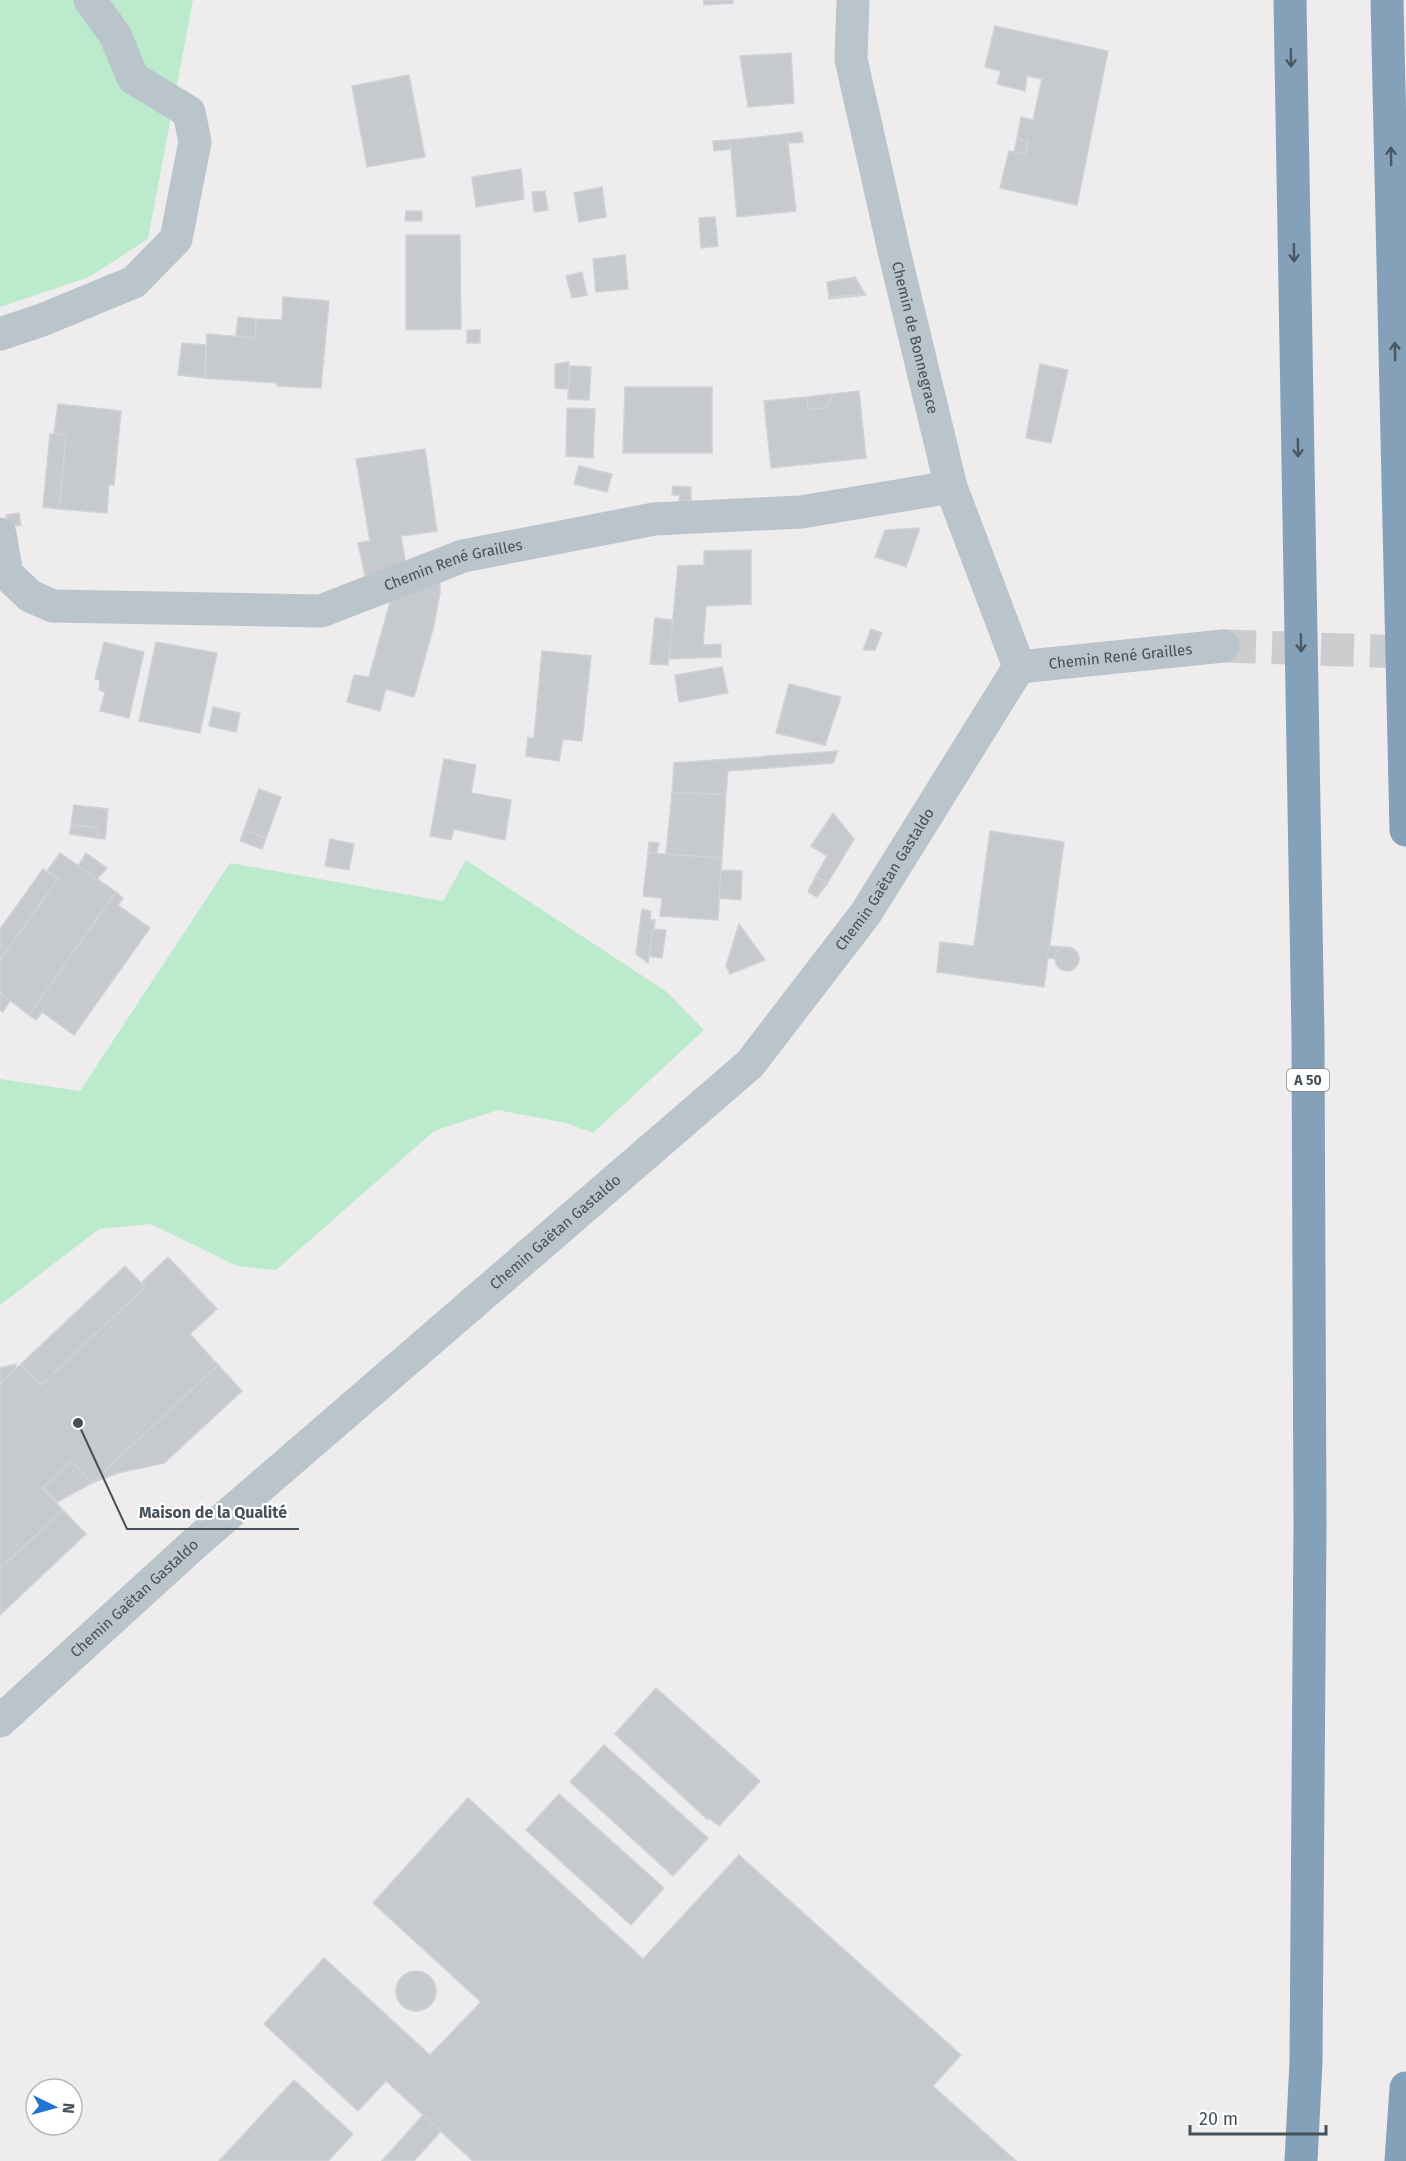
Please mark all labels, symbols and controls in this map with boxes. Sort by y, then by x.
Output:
one-way arrow [1285,48,1297,68]
one-way arrow [1385,147,1396,167]
one-way arrow [1288,243,1300,263]
street label: Chemin de Bonnegrace [888,260,942,416]
one-way arrow [1389,342,1401,362]
one-way arrow [1292,438,1304,458]
street label: Chemin René Grailles [381,536,524,595]
one-way arrow [1295,633,1307,653]
street label: Chemin René Grailles [1048,640,1193,673]
street label: Chemin Gaëtan Gastaldo [831,805,938,954]
road number: A 50 [1287,1069,1329,1091]
street label: Chemin Gaëtan Gastaldo [486,1171,624,1293]
callout: Maison de la Qualité [127,1495,299,1529]
text: Maison de la Qualité [139,1503,287,1522]
street label: Chemin Gaëtan Gastaldo [67,1535,202,1661]
north arrow [24,2077,84,2137]
scale bar [1190,2098,1326,2136]
text: N [59,2102,78,2114]
text: 20 m [1199,2108,1238,2130]

